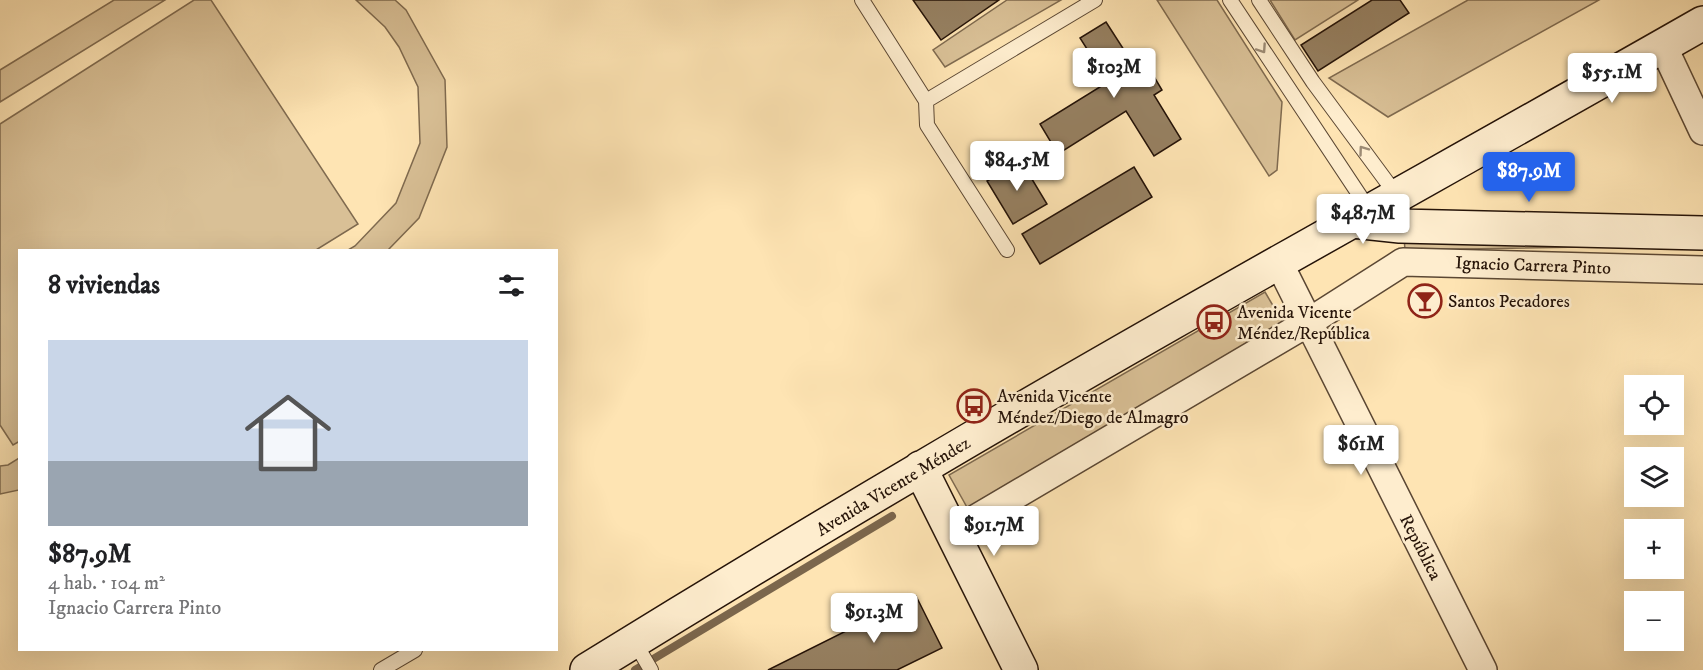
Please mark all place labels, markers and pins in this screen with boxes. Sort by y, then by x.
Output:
pin: $103M [1072,48,1156,99]
pin: $55.1M [1563,53,1661,104]
pin: $84.5M [968,141,1066,192]
pin: $87.9M [1480,152,1578,203]
pin: $48.7M [1314,194,1412,245]
bar icon: Santos Pecadores [1407,283,1443,319]
place label: Santos Pecadores [1448,291,1570,313]
place label: Avenida Vicente Méndez/República [1237,302,1370,345]
bus stop icon: Avenida Vicente Méndez/República [1196,304,1232,340]
place label: Avenida Vicente Méndez/Diego de Almagro [997,386,1189,429]
bus stop icon: Avenida Vicente Méndez/Diego de Almagro [956,388,992,424]
pin: $61M [1325,425,1397,476]
pin: $91.7M [945,506,1043,557]
pin: $91.3M [825,593,923,644]

